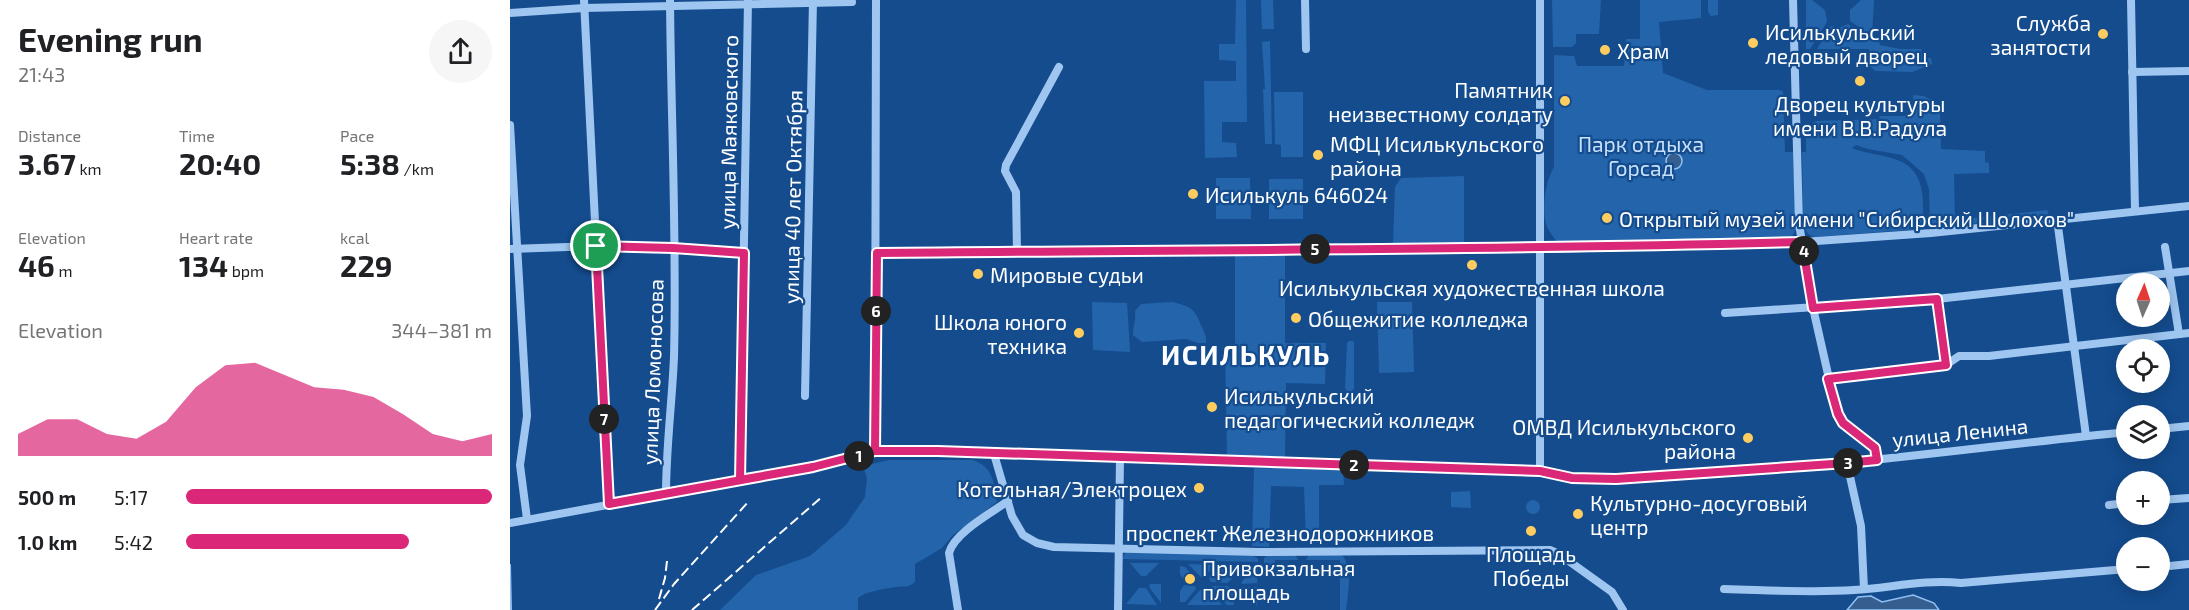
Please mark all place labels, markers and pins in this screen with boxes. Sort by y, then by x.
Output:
place label: Служба занятости [1990,10,2091,59]
place label: Исилькульский ледовый дворец [1765,19,1928,68]
marker: Служба занятости [2096,27,2110,41]
marker: Исилькульский ледовый дворец [1746,36,1760,50]
place label: Храм [1617,38,1669,63]
marker: Храм [1598,43,1612,57]
marker: Дворец культуры имени В.В.Радула [1853,74,1867,88]
place label: Памятник неизвестному солдату [1328,77,1553,127]
place label: Дворец культуры имени В.В.Радула [1773,91,1947,141]
marker: Памятник неизвестному солдату [1558,94,1572,108]
place label: МФЦ Исилькульского района [1330,131,1544,180]
marker: МФЦ Исилькульского района [1311,148,1325,162]
place label: Исилькуль 646024 [1205,182,1388,208]
marker: Исилькуль 646024 [1186,187,1200,201]
place label: Открытый музей имени "Сибирский Шолохов" [1619,206,2074,232]
marker: Открытый музей имени "Сибирский Шолохов" [1600,211,1614,225]
pin [570,220,621,271]
pin: 5 [1300,234,1330,264]
pin: 4 [1789,236,1819,266]
marker: Исилькульская художественная школа [1465,258,1479,272]
place label: Мировые судьи [990,262,1144,288]
marker: Мировые судьи [971,267,985,281]
place label: Исилькульская художественная школа [1279,275,1665,301]
pin: 6 [861,296,891,326]
place label: Общежитие колледжа [1308,306,1528,331]
place label: Школа юного техника [934,309,1067,358]
marker: Общежитие колледжа [1289,311,1303,325]
marker: Школа юного техника [1072,326,1086,340]
place label: Исилькульский педагогический колледж [1224,383,1475,432]
marker: Исилькульский педагогический колледж [1205,400,1219,414]
pin: 7 [589,404,619,434]
place label: ОМВД Исилькульского района [1512,414,1736,463]
marker: ОМВД Исилькульского района [1741,431,1755,445]
pin: 1 [844,441,874,471]
pin: 3 [1833,448,1863,478]
pin: 2 [1339,450,1369,480]
place label: Котельная/Электроцех [957,476,1187,501]
marker: Котельная/Электроцех [1192,481,1206,495]
place label: Культурно-досуговый центр [1590,490,1808,539]
marker: Культурно-досуговый центр [1571,507,1585,521]
marker: Площадь Победы [1524,524,1538,538]
place label: Площадь Победы [1486,541,1576,590]
place label: Привокзальная площадь [1202,555,1355,604]
marker: Привокзальная площадь [1183,572,1197,586]

